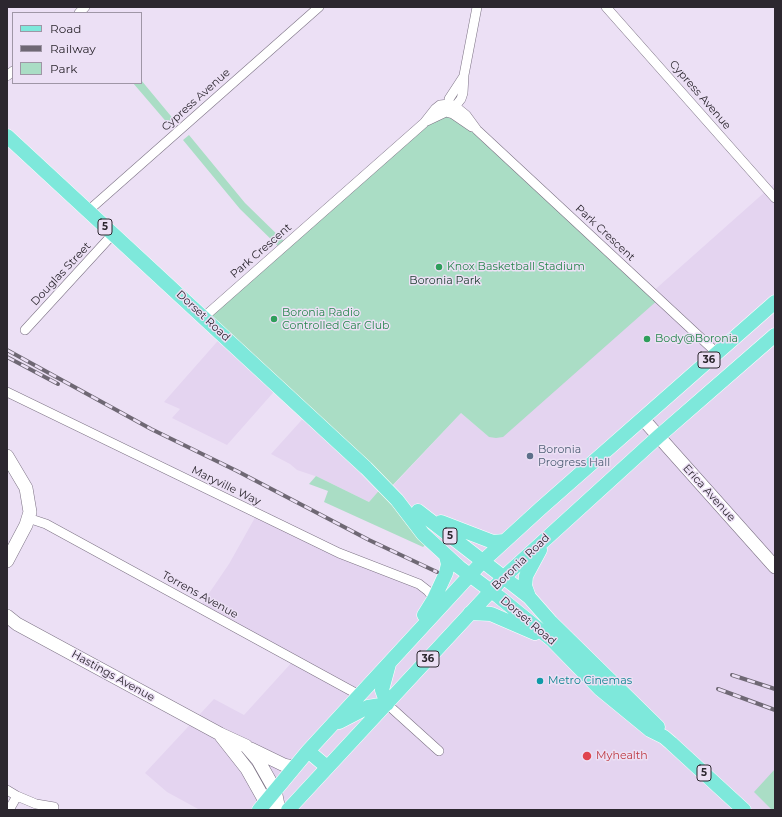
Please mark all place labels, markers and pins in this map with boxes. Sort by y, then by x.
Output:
place label: Knox Basketball Stadium [447,260,585,274]
marker: Knox Basketball Stadium [434,262,444,272]
place label: Boronia Radio Controlled Car Club [282,306,390,332]
marker: Boronia Radio Controlled Car Club [269,314,279,324]
place label: Body@Boronia [655,332,738,346]
marker: Body@Boronia [642,334,652,344]
place label: Boronia Progress Hall [538,443,610,469]
marker: Boronia Progress Hall [525,451,535,461]
place label: Metro Cinemas [548,674,632,688]
marker: Metro Cinemas [535,676,545,686]
place label: Myhealth [596,749,648,763]
marker: Myhealth [581,750,593,762]

